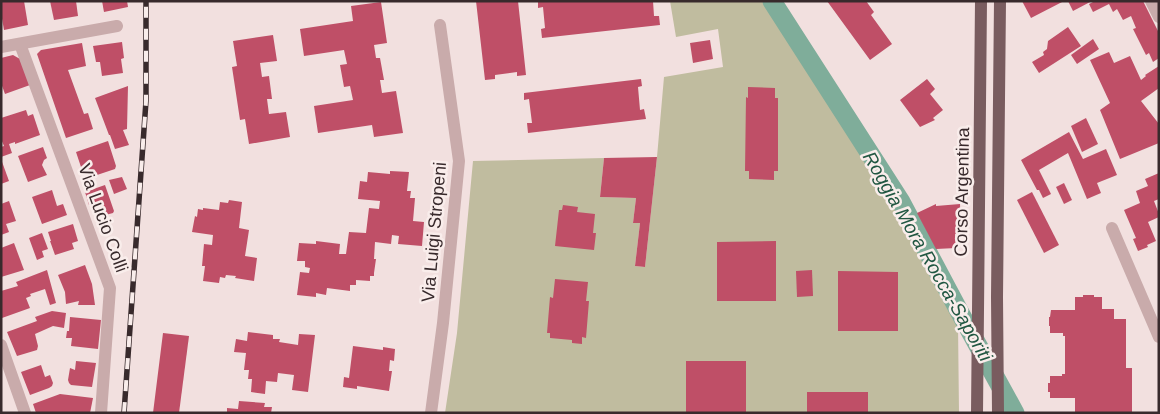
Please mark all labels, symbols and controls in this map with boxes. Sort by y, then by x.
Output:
street label: Corso Argentina [951,126,973,257]
water label: Roggia Mora Rocca-Saporiti [859,148,997,366]
street label: Via Lucio Colli [74,161,132,275]
street label: Via Luigi Stropeni [418,161,450,303]

